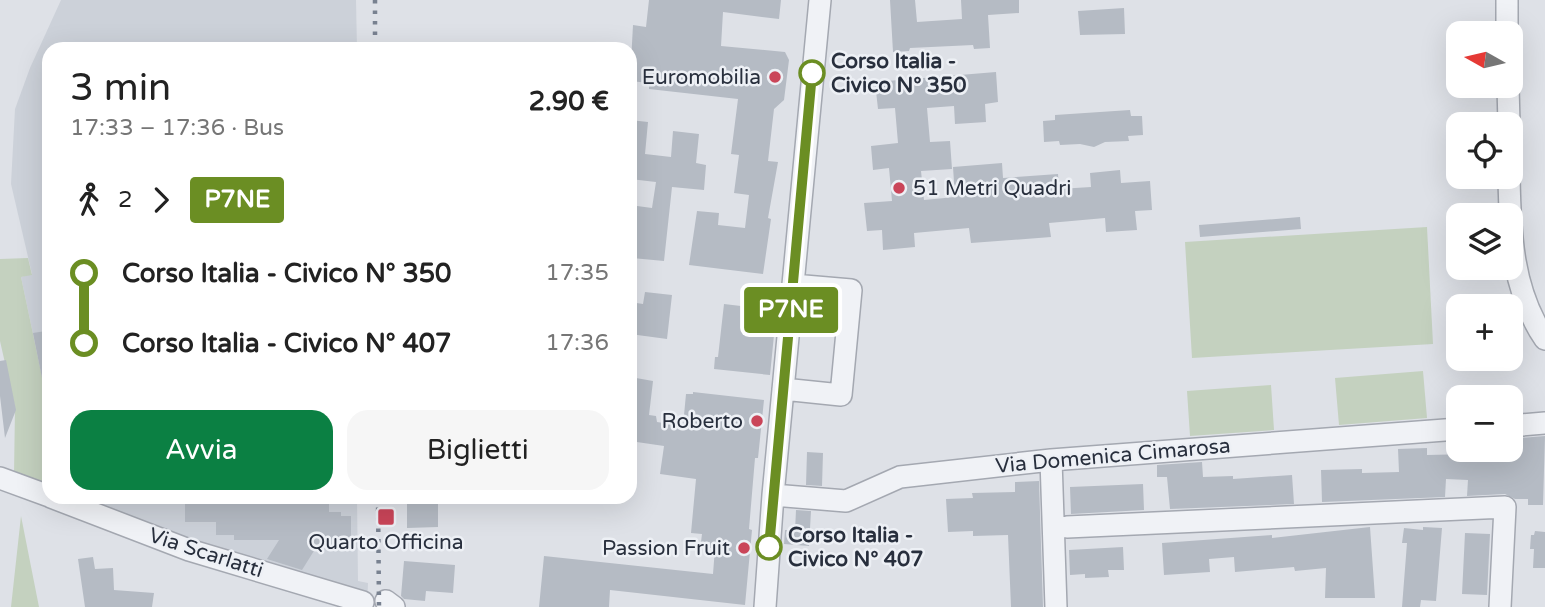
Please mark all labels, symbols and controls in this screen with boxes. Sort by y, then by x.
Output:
north arrow [1446,21,1522,98]
map controls [1446,21,1523,462]
place label: Corso Italia - Civico N° 350 [831,49,966,98]
marker: Corso Italia - Civico N° 350 [799,60,825,86]
text: 3 min [70,65,171,111]
place label: Euromobilia [642,65,761,90]
marker: Euromobilia [767,69,783,85]
text: 2.90 € [529,86,609,117]
button: locate [1446,112,1523,189]
text: 17:33 – 17:36 · Bus [70,114,284,142]
place label: 51 Metri Quadri [913,176,1071,201]
marker: 51 Metri Quadri [891,180,907,196]
icon: walk [70,181,108,219]
icon: forward [142,181,180,219]
text: P7NE [204,185,270,214]
text: 2 [118,186,132,214]
button: layers [1446,203,1523,280]
text: Corso Italia - Civico N° 350 [122,258,451,289]
text: 17:35 [545,259,609,287]
line badge: P7NE [742,287,840,333]
button: + [1446,294,1523,371]
text: P7NE [758,295,824,324]
text: Corso Italia - Civico N° 407 [122,328,451,359]
text: 17:36 [545,329,609,357]
button: − [1446,385,1523,462]
place label: Roberto [661,409,743,434]
button: Avvia [70,410,333,490]
button: Biglietti [347,410,609,490]
marker: Roberto [749,413,765,429]
street label: Via Domenica Cimarosa [994,433,1232,479]
marker: Quarto Officina [376,507,396,527]
street label: Via Scarlatti [146,523,266,583]
place label: Corso Italia - Civico N° 407 [788,523,923,572]
place label: Quarto Officina [308,530,464,555]
marker: Corso Italia - Civico N° 407 [756,534,782,560]
place label: Passion Fruit [602,536,730,561]
marker: Passion Fruit [736,540,752,556]

